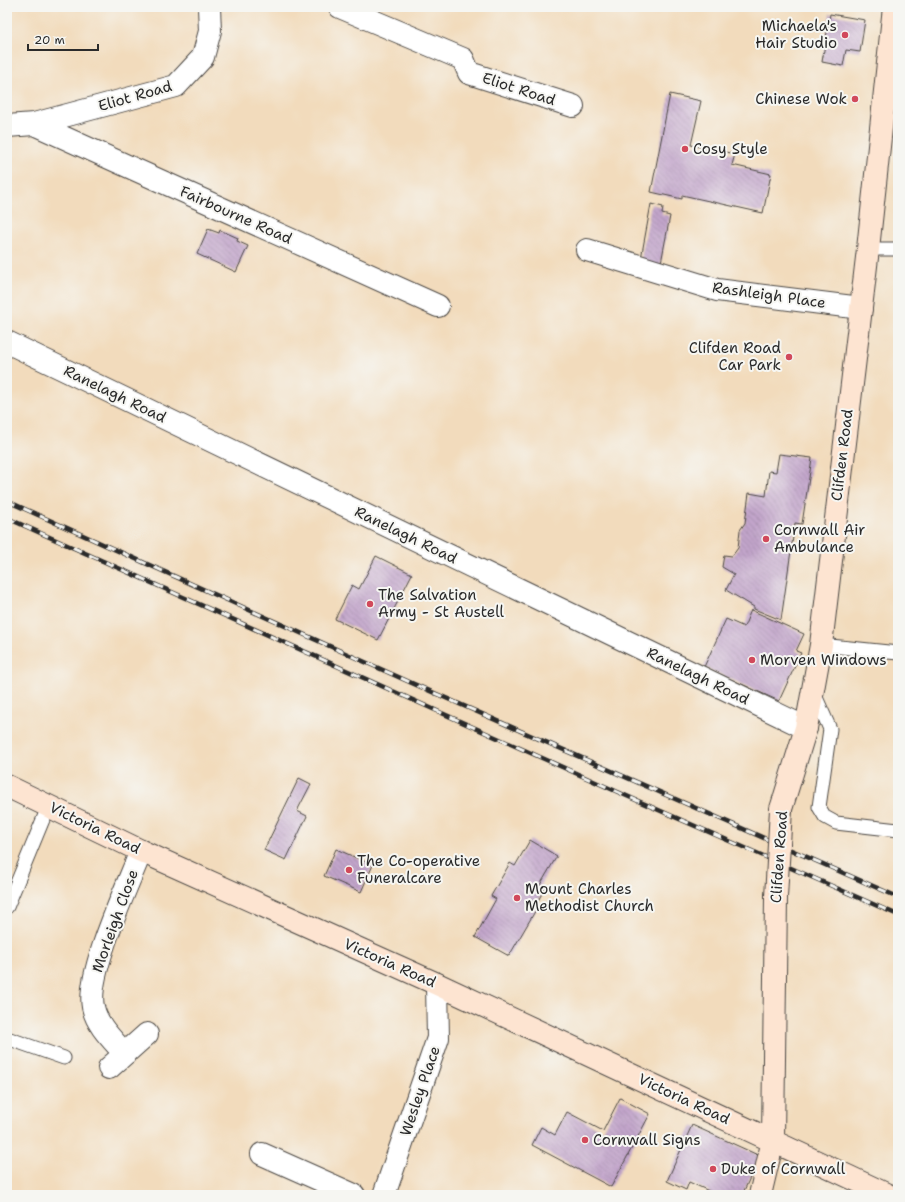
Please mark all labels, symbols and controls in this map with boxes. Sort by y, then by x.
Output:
place label: Michaela's Hair Studio [755,16,837,53]
scale bar [28,26,98,52]
marker: Michaela's Hair Studio [840,30,850,40]
text: 20 m [34,32,65,48]
street label: Eliot Road [480,68,559,110]
street label: Eliot Road [96,76,175,116]
place label: Chinese Wok [755,89,847,109]
marker: Chinese Wok [850,94,860,104]
place label: Cosy Style [693,139,768,159]
marker: Cosy Style [680,144,690,154]
street label: Fairbourne Road [177,181,296,249]
street label: Rashleigh Place [711,277,827,313]
place label: Clifden Road Car Park [689,338,781,375]
marker: Clifden Road Car Park [784,352,794,362]
street label: Ranelagh Road [60,361,170,428]
street label: Clifden Road [826,407,858,502]
street label: Ranelagh Road [351,502,461,569]
place label: Cornwall Air Ambulance [774,520,865,557]
marker: Cornwall Air Ambulance [761,534,771,544]
place label: The Salvation Army - St Austell [378,585,505,622]
marker: The Salvation Army - St Austell [365,599,375,609]
street label: Ranelagh Road [643,643,753,710]
place label: Morven Windows [760,650,887,670]
marker: Morven Windows [747,655,757,665]
street label: Victoria Road [46,797,144,859]
street label: Clifden Road [766,810,792,904]
place label: The Co-operative Funeralcare [357,851,480,888]
marker: The Co-operative Funeralcare [344,865,354,875]
street label: Morleigh Close [87,867,143,975]
place label: Mount Charles Methodist Church [525,879,654,916]
marker: Mount Charles Methodist Church [512,893,522,903]
street label: Victoria Road [341,934,440,992]
street label: Wesley Place [395,1043,445,1139]
street label: Victoria Road [635,1069,734,1129]
place label: Cornwall Signs [593,1130,701,1150]
marker: Cornwall Signs [580,1135,590,1145]
place label: Duke of Cornwall [721,1159,846,1179]
marker: Duke of Cornwall [708,1164,718,1174]

